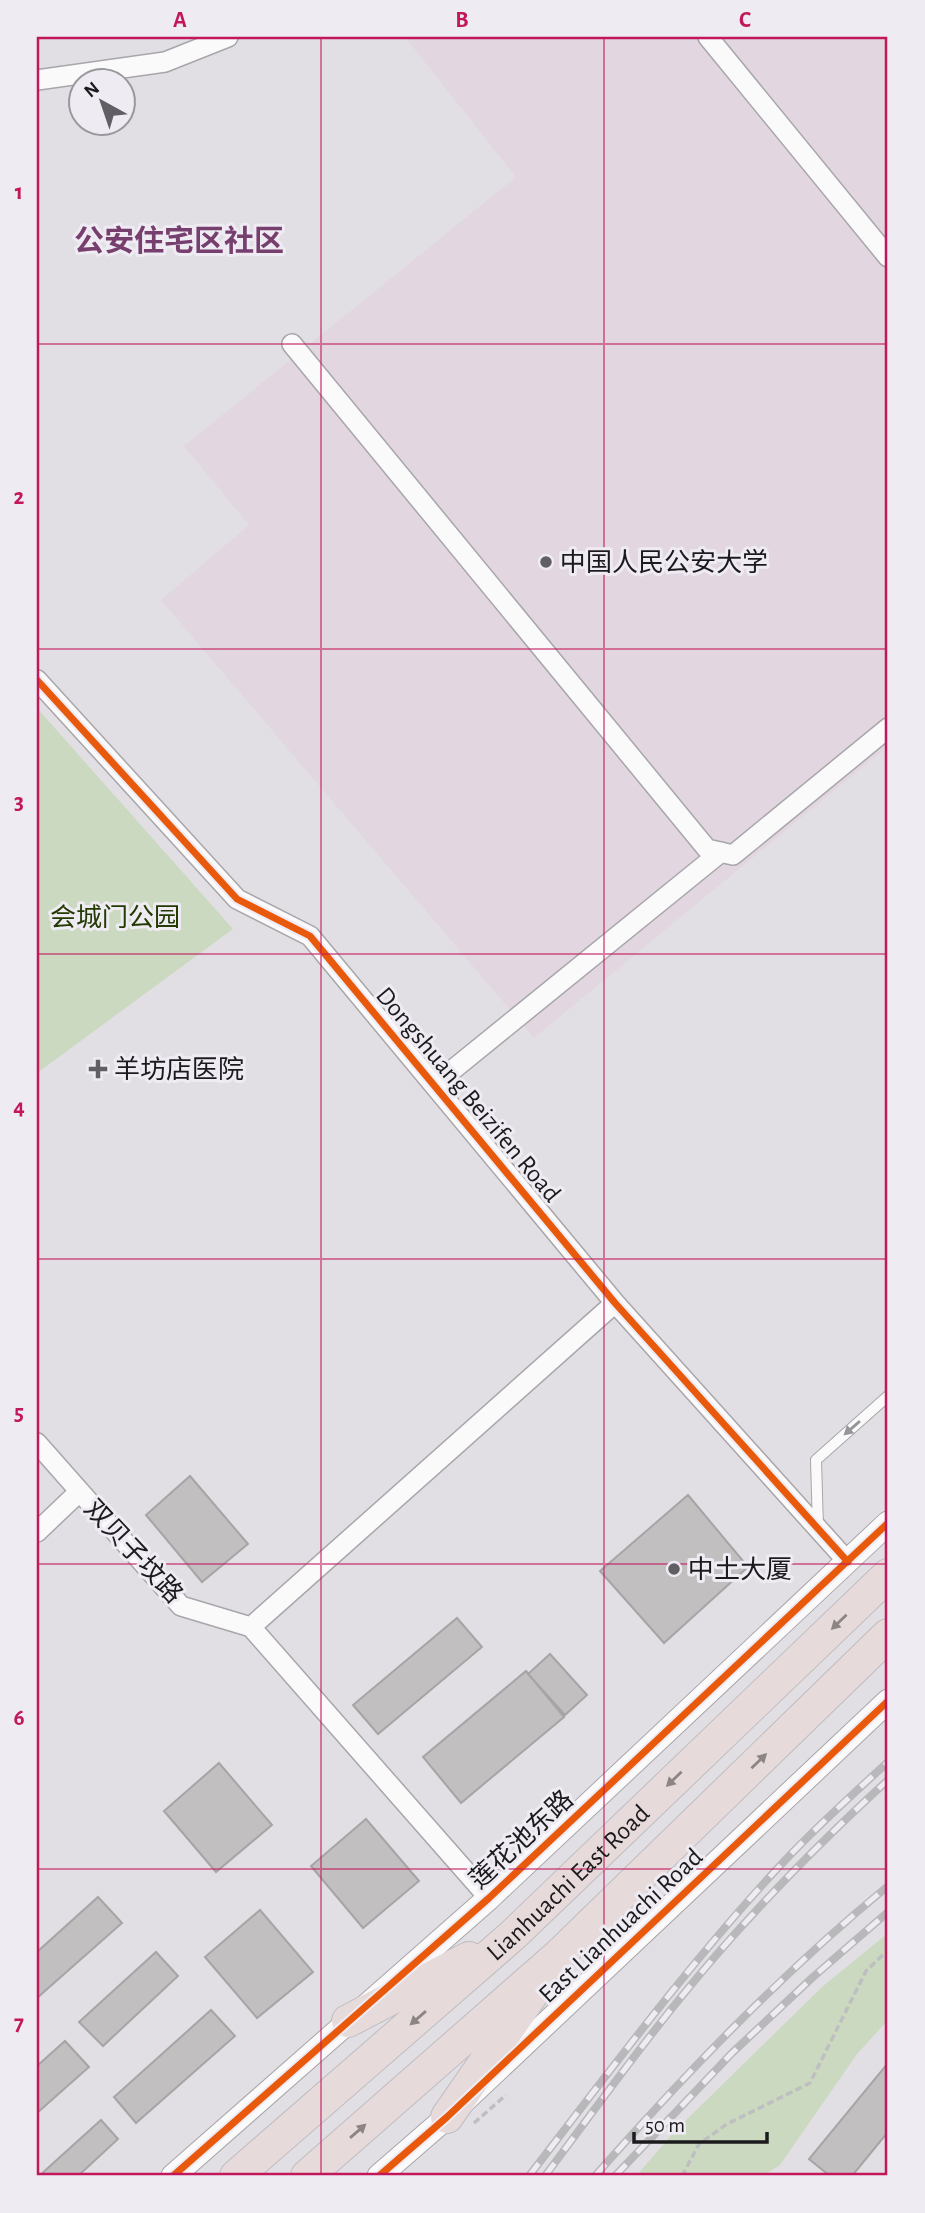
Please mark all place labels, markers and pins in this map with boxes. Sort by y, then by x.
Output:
place label: 中国人民公安大学 [560,548,768,576]
marker: 中国人民公安大学 [538,554,554,570]
place label: 羊坊店医院 [114,1055,244,1083]
marker: 羊坊店医院 [88,1059,108,1079]
place label: 中土大厦 [688,1556,792,1583]
marker: 中土大厦 [666,1561,682,1577]

